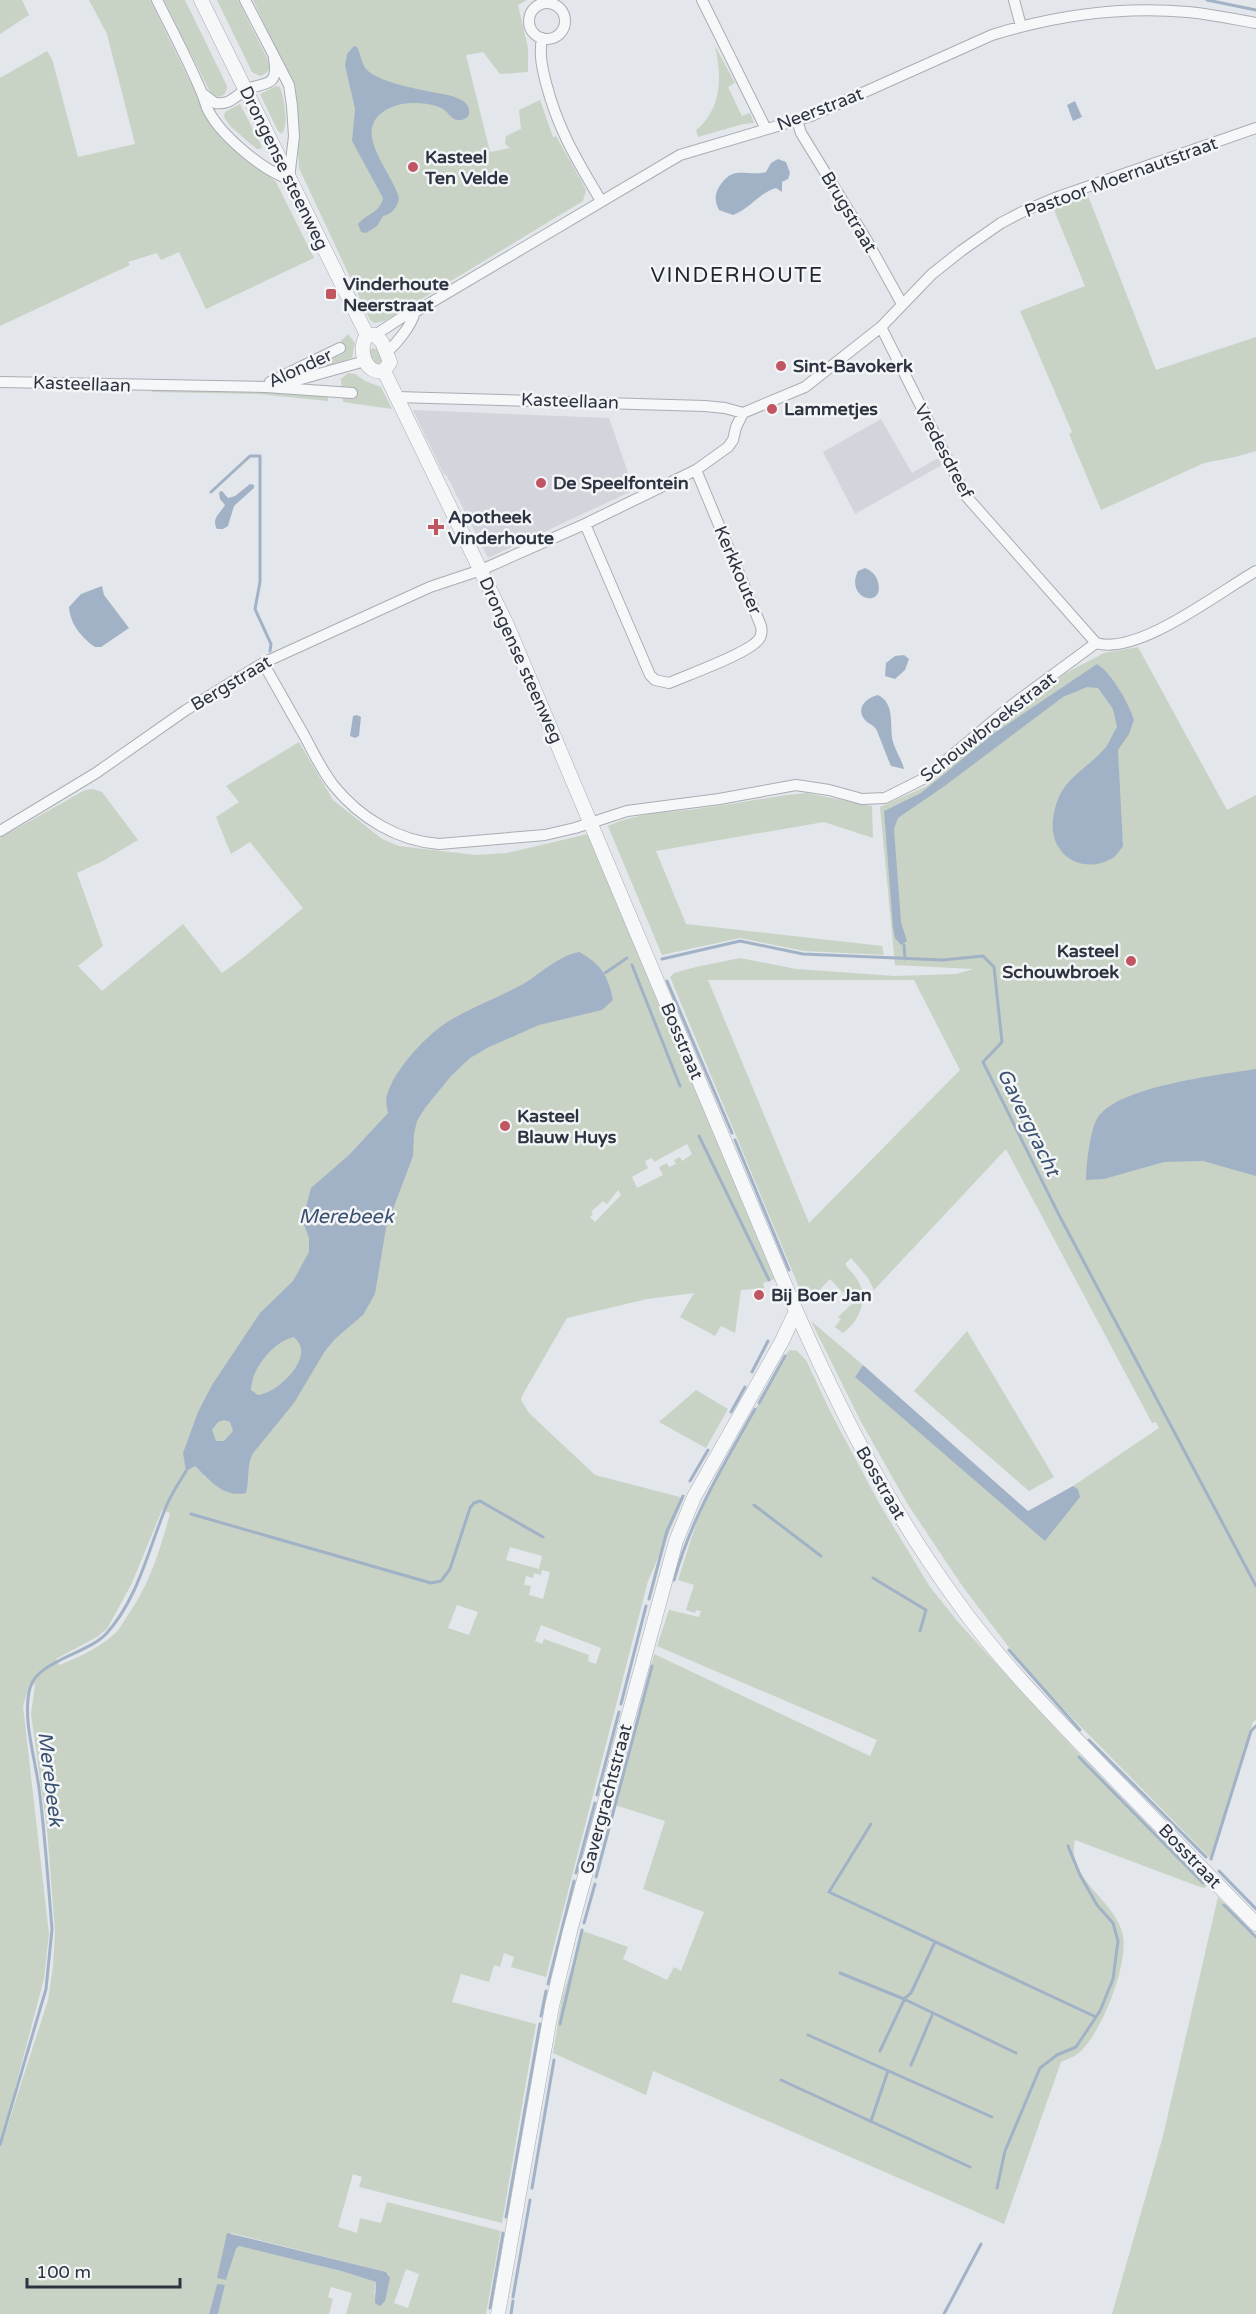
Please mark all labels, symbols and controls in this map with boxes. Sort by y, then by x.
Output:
street label: Drongense steenweg [235,82,333,254]
street label: Neerstraat [774,82,866,136]
street label: Pastoor Moernautstraat [1021,132,1221,222]
place label: Kasteel Ten Velde [424,146,508,189]
marker: Kasteel Ten Velde [406,160,420,174]
street label: Brugstraat [816,167,882,257]
district label: VINDERHOUTE [650,263,824,288]
place label: Vinderhoute Neerstraat [343,273,449,316]
marker: Vinderhoute Neerstraat [324,287,338,301]
street label: Alonder [264,344,336,392]
place label: Sint-Bavokerk [793,355,913,377]
marker: Sint-Bavokerk [774,359,788,373]
street label: Kasteellaan [33,371,131,397]
street label: Kasteellaan [521,388,619,414]
place label: Lammetjes [784,398,878,420]
street label: Vredesdreef [910,400,978,502]
marker: Lammetjes [765,402,779,416]
place label: De Speelfontein [553,472,689,494]
marker: De Speelfontein [534,476,548,490]
place label: Apotheek Vinderhoute [448,506,554,549]
marker: Apotheek Vinderhoute [429,520,443,534]
street label: Kerkkouter [709,522,767,618]
street label: Drongense steenweg [474,573,568,747]
street label: Bergstraat [187,650,275,716]
street label: Schouwbroekstraat [916,667,1060,787]
place label: Kasteel Schouwbroek [1002,940,1119,983]
marker: Kasteel Schouwbroek [1124,954,1138,968]
street label: Bosstraat [656,999,708,1083]
water label: Gavergracht [992,1065,1066,1182]
place label: Kasteel Blauw Huys [517,1105,617,1148]
marker: Kasteel Blauw Huys [498,1119,512,1133]
water label: Merebeek [298,1205,396,1229]
place label: Bij Boer Jan [771,1284,872,1306]
marker: Bij Boer Jan [752,1288,766,1302]
street label: Bosstraat [851,1442,911,1524]
street label: Gavergrachtstraat [575,1721,637,1877]
water label: Merebeek [32,1730,68,1830]
street label: Bosstraat [1154,1819,1226,1893]
scale bar [27,2251,180,2289]
text: 100 m [36,2261,91,2283]

